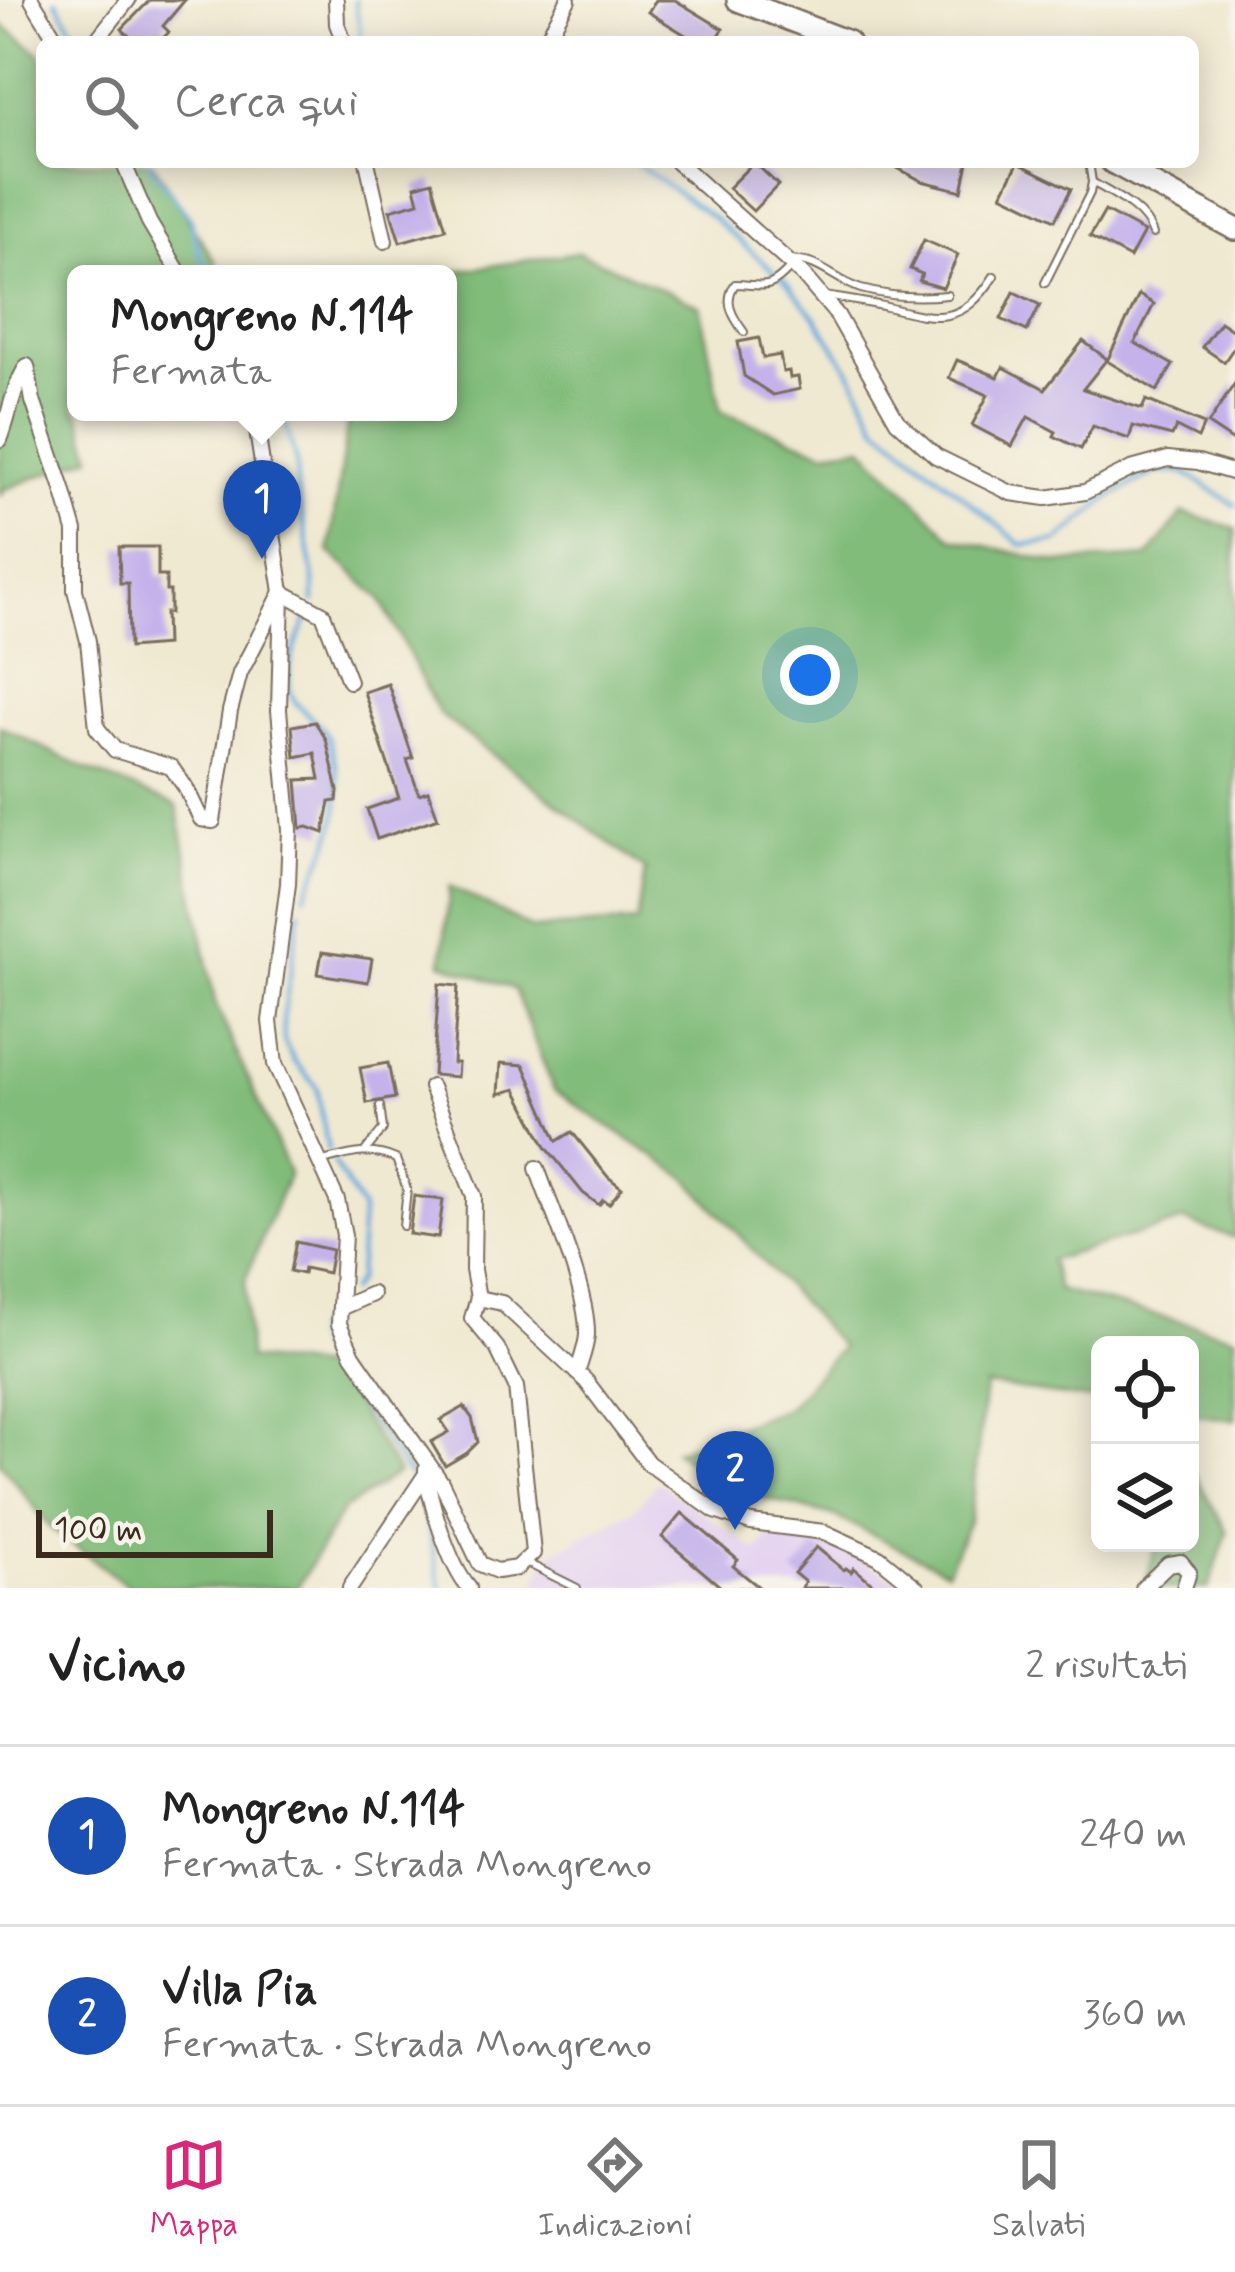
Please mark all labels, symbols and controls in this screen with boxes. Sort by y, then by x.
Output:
search box [36,36,1199,168]
icon: search [78,69,144,135]
text: Cerca qui [174,73,358,132]
popup [67,265,457,421]
text: Mongreno N.114 [110,288,414,347]
text: Fermata [110,347,271,398]
pin: 1 [223,460,301,559]
your location [780,645,840,705]
map controls [1091,1336,1199,1552]
button: locate [1091,1336,1199,1444]
pin: 2 [696,1431,774,1530]
button: layers [1091,1444,1199,1552]
scale bar [36,1504,273,1557]
text: 100 m [54,1509,143,1553]
text: Vicino [48,1633,186,1699]
text: 2 risultati [1025,1641,1187,1692]
text: Mongreno N.114 [162,1781,465,1840]
text: 1 [78,1810,96,1861]
text: 240 m [1079,1810,1187,1861]
text: Fermata · Strada Mongreno [162,1840,652,1891]
text: Villa Pia [162,1961,318,2020]
text: 2 [77,1990,97,2041]
text: 360 m [1083,1990,1187,2041]
text: Fermata · Strada Mongreno [162,2020,652,2071]
tab: Mappa [150,2132,238,2248]
tab: Indicazioni [538,2132,692,2248]
tab: Salvati [992,2132,1085,2248]

